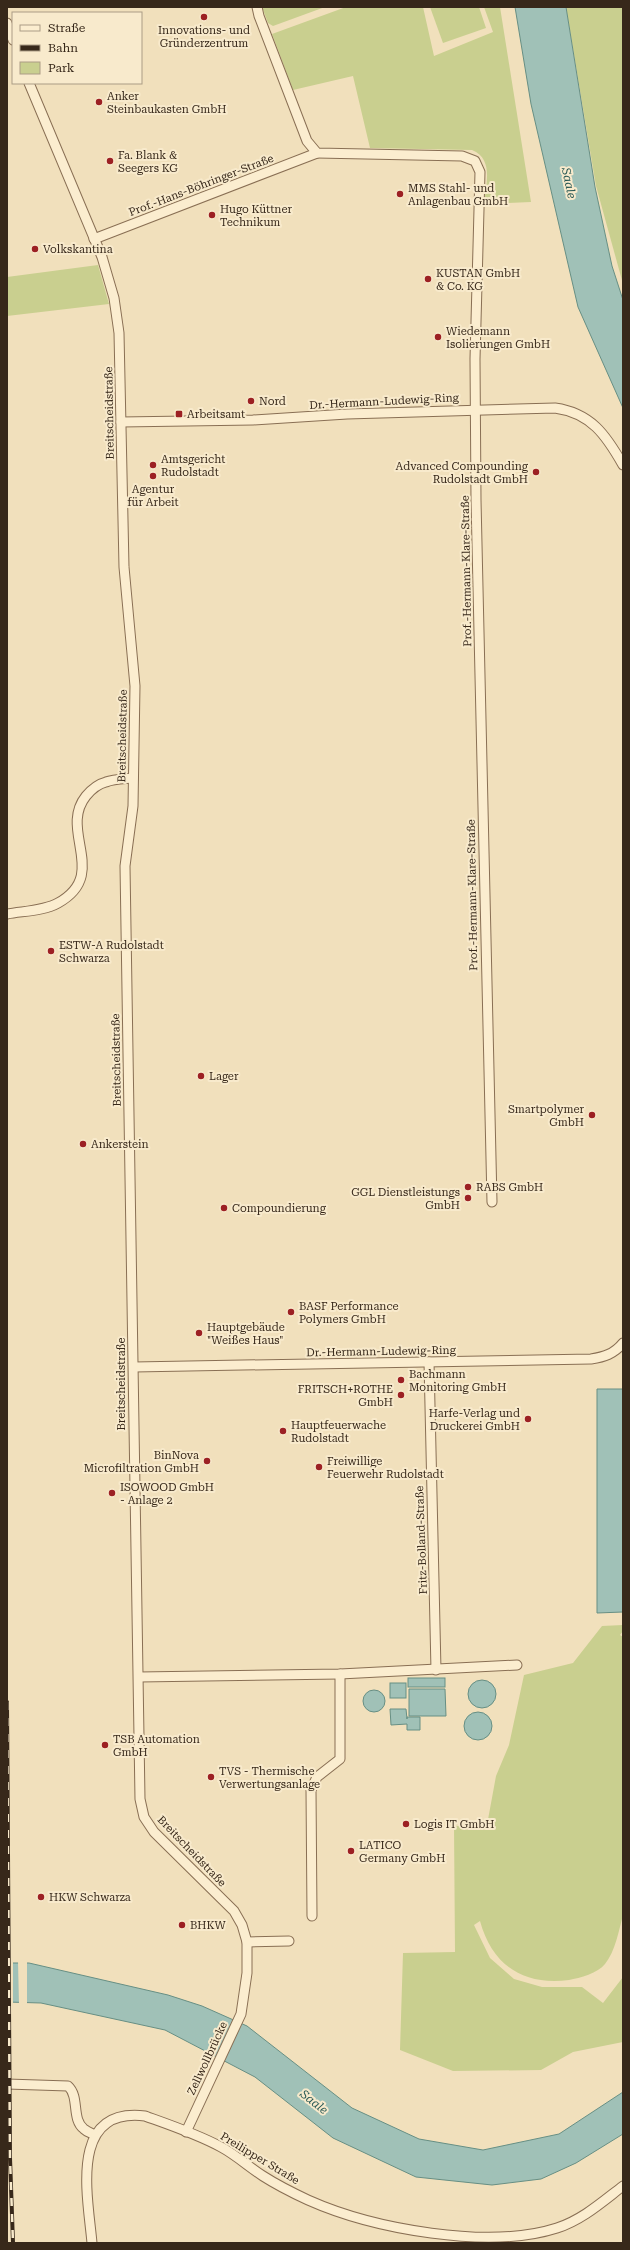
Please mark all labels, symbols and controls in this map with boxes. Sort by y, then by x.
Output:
legend [12,12,142,84]
marker: Innovations- und Gründerzentrum [199,12,209,22]
text: Straße [48,21,86,35]
place label: Innovations- und Gründerzentrum [158,24,250,50]
text: Bahn [48,41,78,55]
text: Park [48,61,75,75]
place label: Anker Steinbaukasten GmbH [107,90,226,116]
marker: Anker Steinbaukasten GmbH [94,97,104,107]
place label: Fa. Blank & Seegers KG [118,149,178,175]
street label: Prof.-Hans-Böhringer-Straße [127,152,276,219]
marker: Fa. Blank & Seegers KG [105,156,115,166]
water label: Saale [559,165,579,200]
place label: MMS Stahl- und Anlagenbau GmbH [408,182,508,208]
marker: MMS Stahl- und Anlagenbau GmbH [395,189,405,199]
place label: Hugo Küttner Technikum [220,203,292,229]
marker: Hugo Küttner Technikum [207,210,217,220]
place label: Volkskantina [43,243,113,256]
marker: Volkskantina [30,244,40,254]
place label: KUSTAN GmbH & Co. KG [436,267,520,293]
marker: KUSTAN GmbH & Co. KG [423,274,433,284]
place label: Wiedemann Isolierungen GmbH [446,325,550,351]
marker: Wiedemann Isolierungen GmbH [433,332,443,342]
street label: Breitscheidstraße [102,366,117,460]
street label: Dr.-Hermann-Ludewig-Ring [309,391,460,412]
place label: Nord [259,395,286,408]
marker: Nord [246,396,256,406]
place label: Arbeitsamt [187,408,245,421]
marker: Arbeitsamt [174,409,184,419]
place label: Amtsgericht Rudolstadt [161,453,225,479]
marker: Amtsgericht Rudolstadt [148,460,158,470]
place label: Advanced Compounding Rudolstadt GmbH [395,460,529,486]
marker: Advanced Compounding Rudolstadt GmbH [531,467,541,477]
marker: Agentur für Arbeit [148,471,158,481]
place label: Agentur für Arbeit [127,483,179,509]
street label: Prof.-Hermann-Klare-Straße [459,495,474,647]
street label: Breitscheidstraße [115,689,130,783]
street label: Prof.-Hermann-Klare-Straße [465,819,480,971]
place label: ESTW-A Rudolstadt Schwarza [59,939,164,965]
marker: ESTW-A Rudolstadt Schwarza [46,946,56,956]
street label: Breitscheidstraße [109,1013,124,1107]
place label: Lager [209,1070,239,1083]
marker: Lager [196,1071,206,1081]
place label: Smartpolymer GmbH [508,1103,584,1129]
marker: Smartpolymer GmbH [587,1110,597,1120]
place label: Ankerstein [91,1138,149,1151]
marker: Ankerstein [78,1139,88,1149]
place label: RABS GmbH [476,1181,543,1194]
marker: RABS GmbH [463,1182,473,1192]
place label: GGL Dienstleistungs GmbH [351,1186,460,1212]
marker: GGL Dienstleistungs GmbH [463,1193,473,1203]
place label: Compoundierung [232,1202,327,1215]
marker: Compoundierung [219,1203,229,1213]
place label: BASF Performance Polymers GmbH [299,1300,399,1326]
marker: BASF Performance Polymers GmbH [286,1307,296,1317]
place label: Hauptgebäude "Weißes Haus" [207,1321,285,1347]
marker: Hauptgebäude "Weißes Haus" [194,1328,204,1338]
street label: Breitscheidstraße [115,1337,128,1431]
street label: Dr.-Hermann-Ludewig-Ring [306,1344,457,1359]
place label: Bachmann Monitoring GmbH [409,1368,506,1394]
marker: Bachmann Monitoring GmbH [396,1375,406,1385]
place label: FRITSCH+ROTHE GmbH [298,1383,393,1409]
marker: FRITSCH+ROTHE GmbH [396,1390,406,1400]
place label: Harfe-Verlag und Druckerei GmbH [429,1407,520,1433]
marker: Harfe-Verlag und Druckerei GmbH [523,1414,533,1424]
place label: Hauptfeuerwache Rudolstadt [291,1419,386,1445]
marker: Hauptfeuerwache Rudolstadt [278,1426,288,1436]
place label: BinNova Microfiltration GmbH [84,1449,199,1475]
place label: Freiwillige Feuerwehr Rudolstadt [327,1455,444,1481]
marker: BinNova Microfiltration GmbH [202,1456,212,1466]
marker: Freiwillige Feuerwehr Rudolstadt [314,1462,324,1472]
place label: ISOWOOD GmbH - Anlage 2 [120,1481,214,1507]
street label: Fritz-Bolland-Straße [413,1485,430,1595]
marker: ISOWOOD GmbH - Anlage 2 [107,1488,117,1498]
place label: TSB Automation GmbH [113,1733,200,1759]
marker: TSB Automation GmbH [100,1740,110,1750]
place label: TVS - Thermische Verwertungsanlage [219,1765,320,1791]
marker: TVS - Thermische Verwertungsanlage [206,1772,216,1782]
street label: Breitscheidstraße [155,1813,229,1889]
place label: Logis IT GmbH [414,1818,494,1831]
marker: Logis IT GmbH [401,1819,411,1829]
place label: LATICO Germany GmbH [359,1839,445,1865]
marker: LATICO Germany GmbH [346,1846,356,1856]
place label: HKW Schwarza [49,1891,131,1904]
marker: HKW Schwarza [36,1892,46,1902]
place label: BHKW [190,1919,227,1932]
marker: BHKW [177,1920,187,1930]
street label: Zellwollbrücke [185,2019,230,2097]
water label: Saale [297,2086,331,2117]
street label: Preilipper Straße [218,2130,302,2187]

